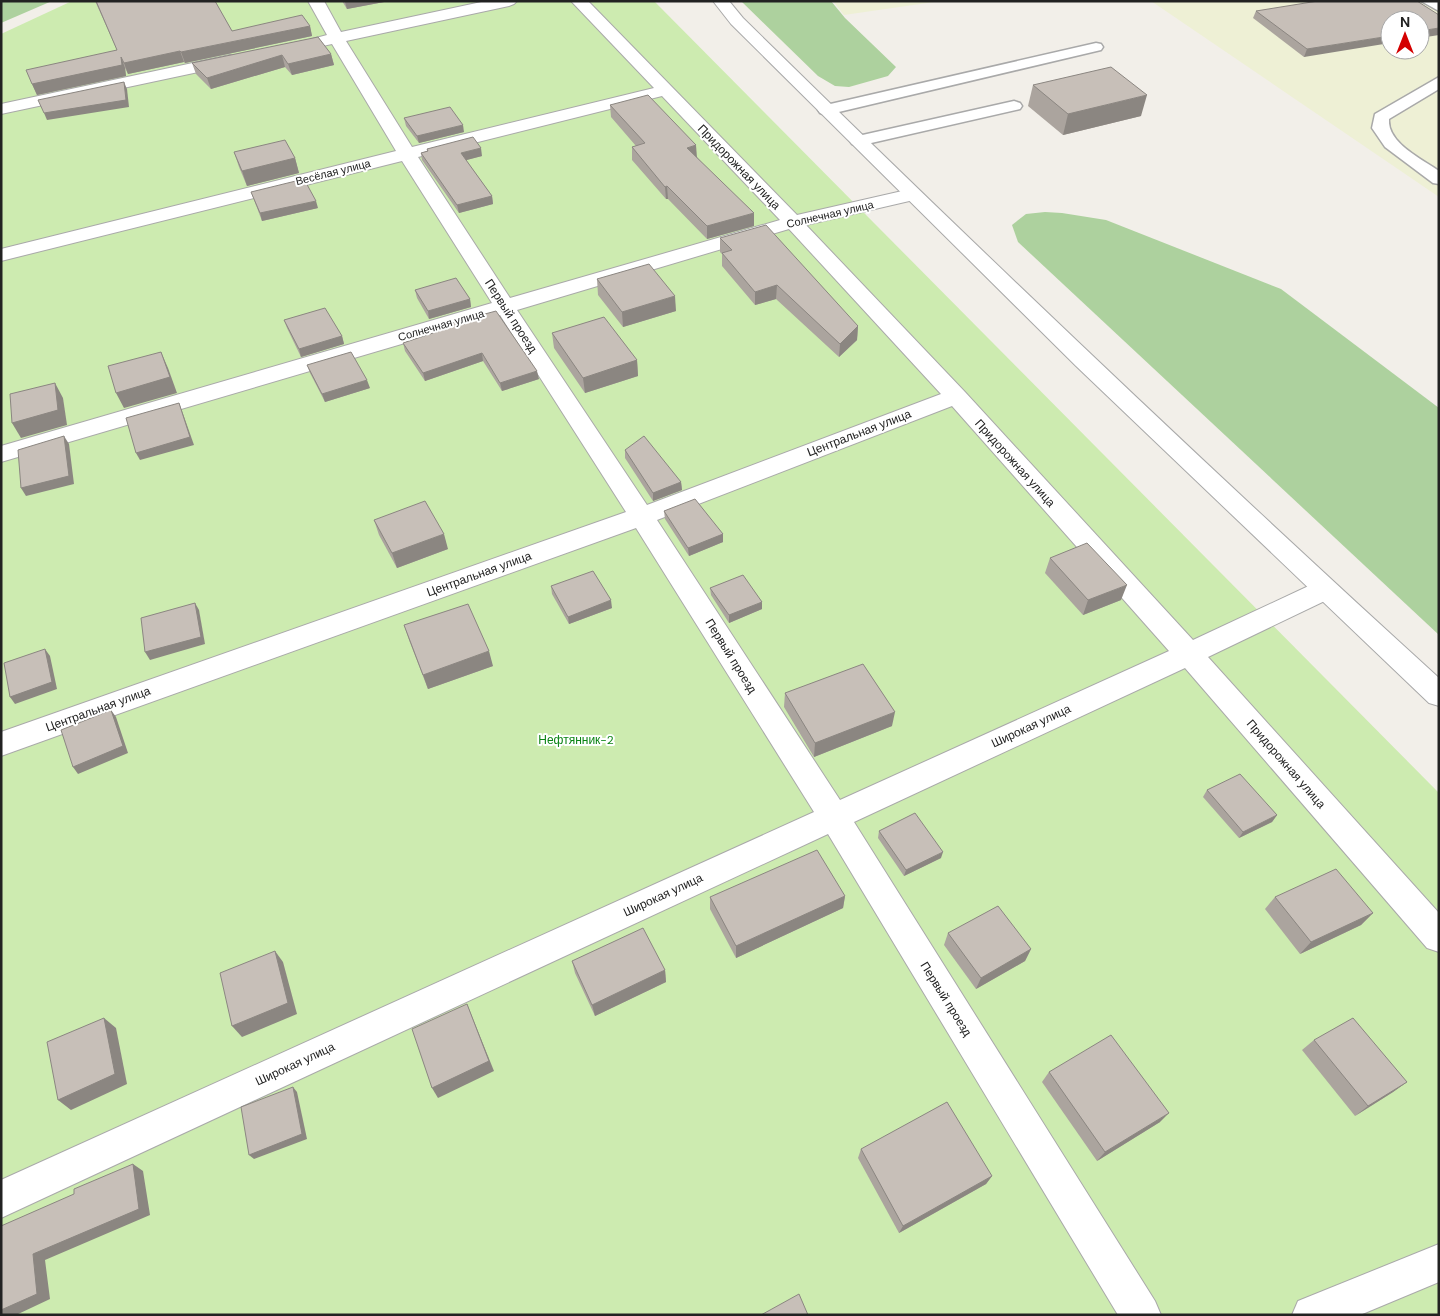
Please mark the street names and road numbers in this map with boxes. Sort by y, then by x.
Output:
street label: Придорожная улица [694,121,784,213]
street label: Весёлая улица [294,156,373,188]
street label: Солнечная улица [785,197,876,231]
street label: Первый проезд [481,276,541,356]
street label: Солнечная улица [396,306,487,344]
street label: Центральная улица [805,406,914,460]
street label: Придорожная улица [971,416,1059,511]
street label: Центральная улица [424,548,534,600]
street label: Первый проезд [702,616,760,696]
street label: Центральная улица [43,683,153,735]
street label: Широкая улица [989,700,1074,751]
street label: Придорожная улица [1243,716,1329,812]
street label: Широкая улица [621,869,706,920]
street label: Первый проезд [917,959,975,1039]
street label: Широкая улица [253,1038,338,1089]

